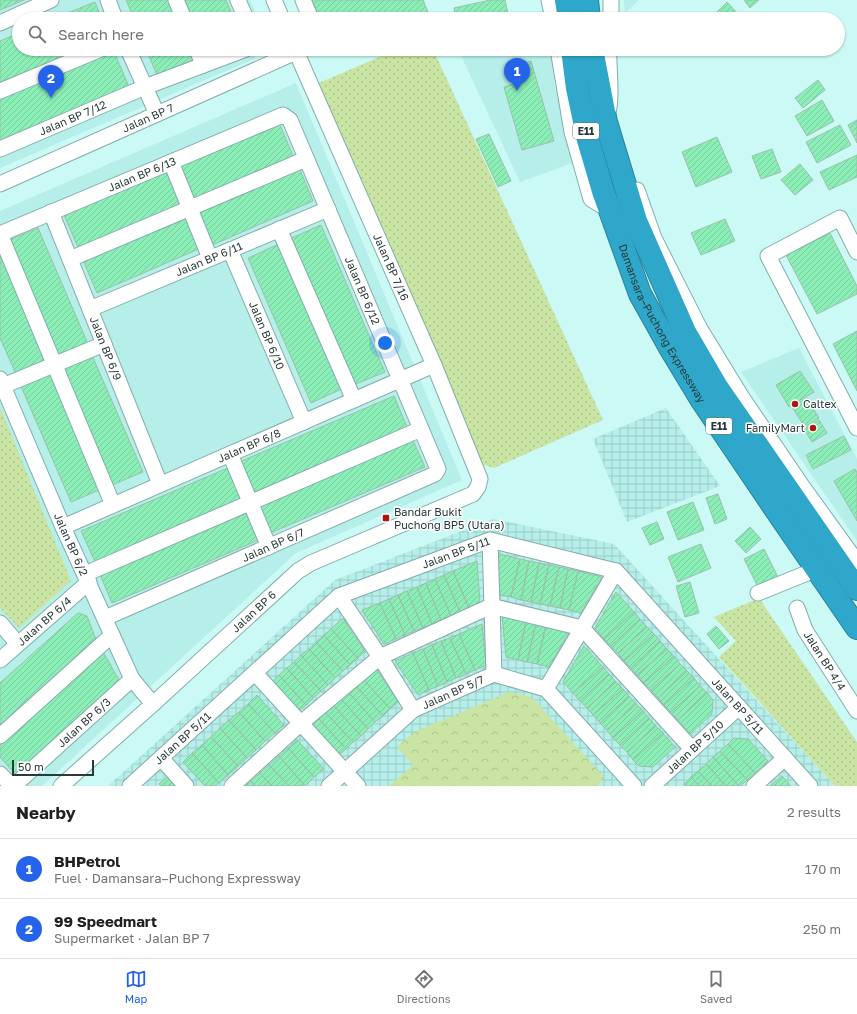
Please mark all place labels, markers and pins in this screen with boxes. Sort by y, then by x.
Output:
pin: 1 [504,58,530,91]
pin: 2 [38,65,64,98]
place label: Caltex [803,397,837,410]
marker: Caltex [790,399,800,409]
place label: FamilyMart [746,421,805,434]
marker: FamilyMart [808,423,818,433]
place label: Bandar Bukit Puchong BP5 (Utara) [394,505,505,531]
marker: Bandar Bukit Puchong BP5 (Utara) [381,513,391,523]

